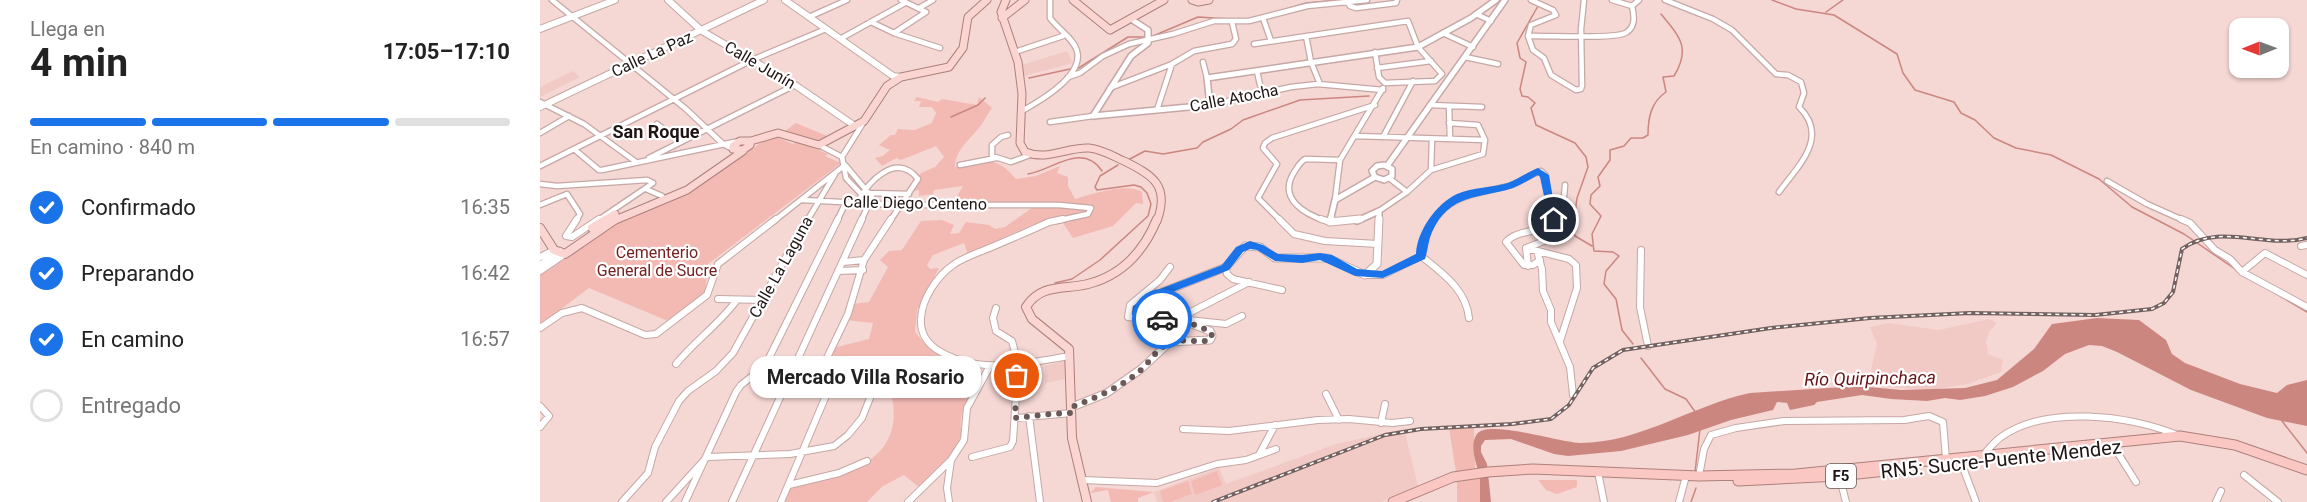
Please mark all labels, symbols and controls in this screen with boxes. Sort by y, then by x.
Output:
text: Llega en [30,17,105,41]
north arrow [2229,18,2289,78]
map controls [2229,18,2289,78]
street label: Calle La Paz [608,27,696,81]
street label: Calle Junín [721,37,799,93]
text: 17:05–17:10 [383,39,510,64]
text: 4 min [30,40,128,86]
street label: Calle Atocha [1188,80,1280,116]
district label: San Roque [613,121,700,142]
text: En camino · 840 m [30,135,195,159]
icon: check [30,191,63,224]
street label: Calle Diego Centeno [843,192,987,214]
pin [1528,194,1579,245]
text: Confirmado [81,195,196,220]
text: 16:35 [460,195,510,219]
icon: home [1537,203,1570,236]
street label: Calle La Laguna [745,213,817,321]
park label: Cementerio General de Sucre [597,243,717,280]
icon: check [30,257,63,290]
text: Preparando [81,261,194,286]
text: 16:42 [460,261,510,285]
courier [1132,289,1192,349]
icon: car [1146,303,1179,336]
icon: check [30,323,63,356]
text: En camino [81,327,184,352]
text: 16:57 [460,327,510,351]
pin [991,350,1042,401]
callout: Mercado Villa Rosario [750,355,981,397]
icon: bag [1000,359,1033,392]
text: Mercado Villa Rosario [767,365,964,389]
water label: Río Quirpinchaca [1804,366,1936,390]
text: Entregado [81,393,181,418]
street label: RN5: Sucre-Puente Mendez [1879,434,2123,484]
road number: F5 [1826,464,1856,488]

